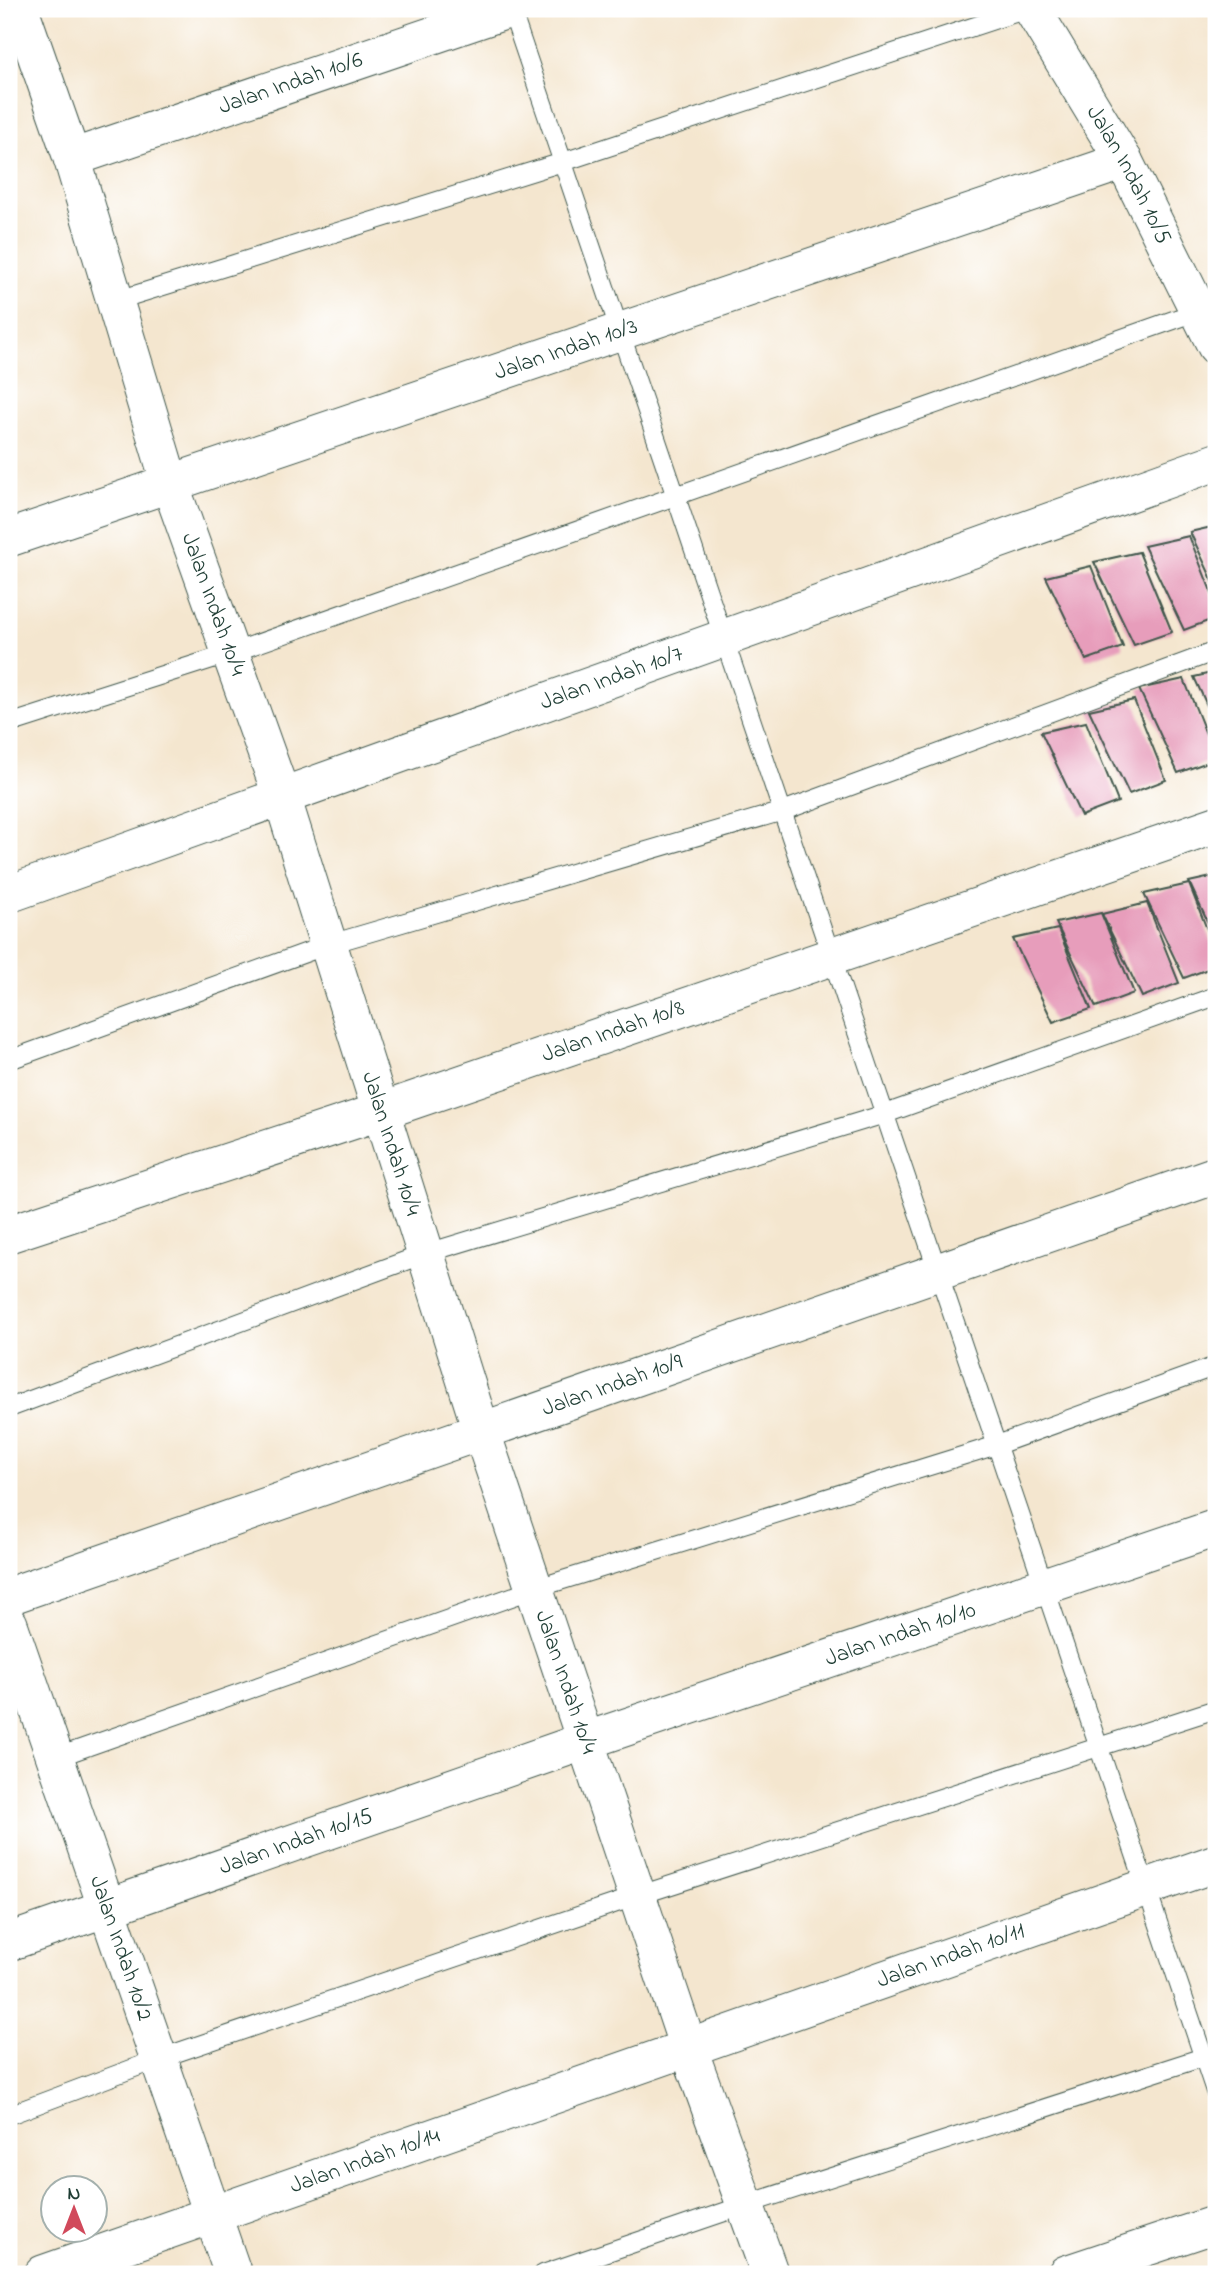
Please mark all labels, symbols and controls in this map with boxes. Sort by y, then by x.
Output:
street label: Jalan Indah 10/6 [214,44,367,123]
street label: Jalan Indah 10/5 [1078,99,1179,250]
street label: Jalan Indah 10/3 [490,310,642,389]
street label: Jalan Indah 10/4 [172,528,254,681]
street label: Jalan Indah 10/7 [536,637,688,719]
street label: Jalan Indah 10/8 [537,992,689,1072]
street label: Jalan Indah 10/4 [353,1067,429,1220]
street label: Jalan Indah 10/9 [537,1346,687,1425]
street label: Jalan Indah 10/10 [821,1594,980,1675]
street label: Jalan Indah 10/4 [526,1606,605,1759]
street label: Jalan Indah 10/15 [215,1800,377,1884]
street label: Jalan Indah 10/2 [80,1871,161,2025]
street label: Jalan Indah 10/11 [872,1915,1029,1997]
street label: Jalan Indah 10/14 [285,2120,445,2203]
north arrow [38,2174,108,2244]
text: N [68,2181,81,2208]

